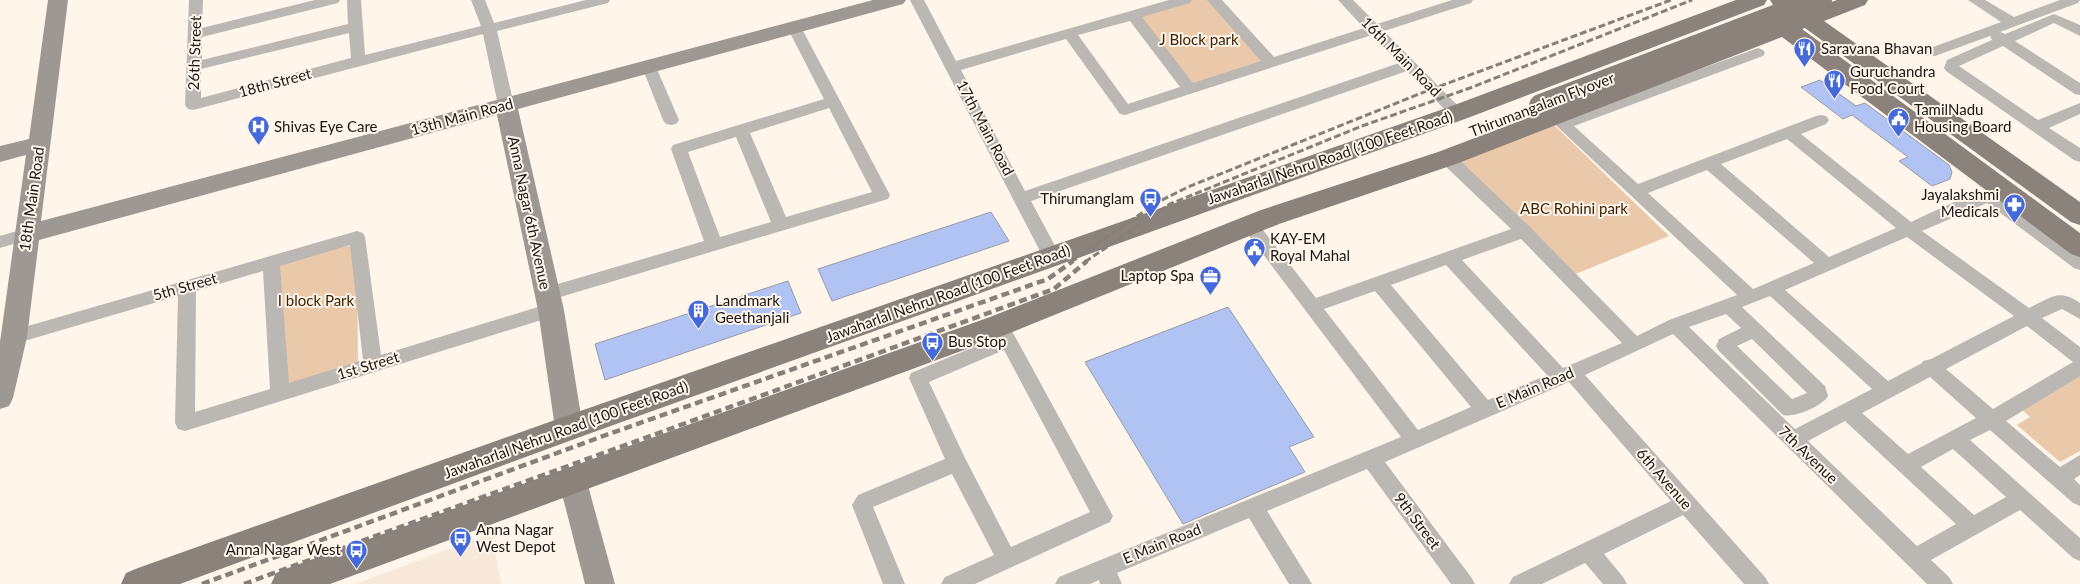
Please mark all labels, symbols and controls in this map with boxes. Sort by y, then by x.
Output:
street label: 16th Main Road [1358,13,1445,100]
street label: 26th Street [184,15,204,90]
park label: J Block park [1159,30,1239,48]
restaurant icon: Saravana Bhavan [1793,37,1817,68]
place label: Saravana Bhavan [1821,39,1932,57]
place label: Guruchandra Food Court [1850,62,1936,97]
street label: 18th Street [236,64,314,100]
street label: Thirumangalam Flyover [1467,68,1617,140]
restaurant icon: Guruchandra Food Court [1822,69,1846,100]
street label: 17th Main Road [953,77,1019,178]
street label: 13th Main Road [409,94,515,138]
place label: TamilNadu Housing Board [1914,100,2011,135]
street label: Jawaharlal Nehru Road (100 Feet Road) [1204,106,1455,208]
public building icon: TamilNadu Housing Board [1886,107,1910,138]
hospital icon: Shivas Eye Care [246,115,270,146]
place label: Shivas Eye Care [274,117,378,135]
street label: Anna Nagar 6th Avenue [505,134,555,291]
street label: 18th Main Road [15,146,47,252]
place label: Jayalakshmi Medicals [1921,185,1999,220]
bus stop icon: Thirumanglam [1138,187,1162,218]
place label: Thirumanglam [1040,189,1134,207]
pharmacy icon: Jayalakshmi Medicals [2003,192,2027,223]
park label: ABC Rohini park [1520,199,1628,217]
place label: KAY-EM Royal Mahal [1270,229,1350,264]
public building icon: KAY-EM Royal Mahal [1242,236,1266,267]
street label: Jawaharlal Nehru Road (100 Feet Road) [823,240,1072,346]
office icon: Laptop Spa [1198,264,1222,295]
place label: Laptop Spa [1121,266,1194,284]
street label: 5th Street [151,268,219,304]
park label: I block Park [278,291,355,309]
place label: Landmark Geethanjali [715,291,789,326]
building icon: Landmark Geethanjali [687,298,711,329]
bus stop icon: Bus Stop [920,330,944,361]
place label: Bus Stop [948,332,1006,350]
street label: 1st Street [335,347,401,383]
street label: E Main Road [1493,363,1576,412]
street label: Jawaharlal Nehru Road (100 Feet Road) [441,376,690,482]
street label: 7th Avenue [1775,422,1842,487]
street label: 6th Avenue [1633,444,1696,513]
street label: 9th Street [1391,489,1445,553]
street label: E Main Road [1120,519,1203,567]
place label: Anna Nagar West Depot [476,520,556,555]
bus stop icon: Anna Nagar West Depot [448,527,472,558]
bus stop icon: Anna Nagar West [345,538,369,569]
place label: Anna Nagar West [226,540,342,558]

